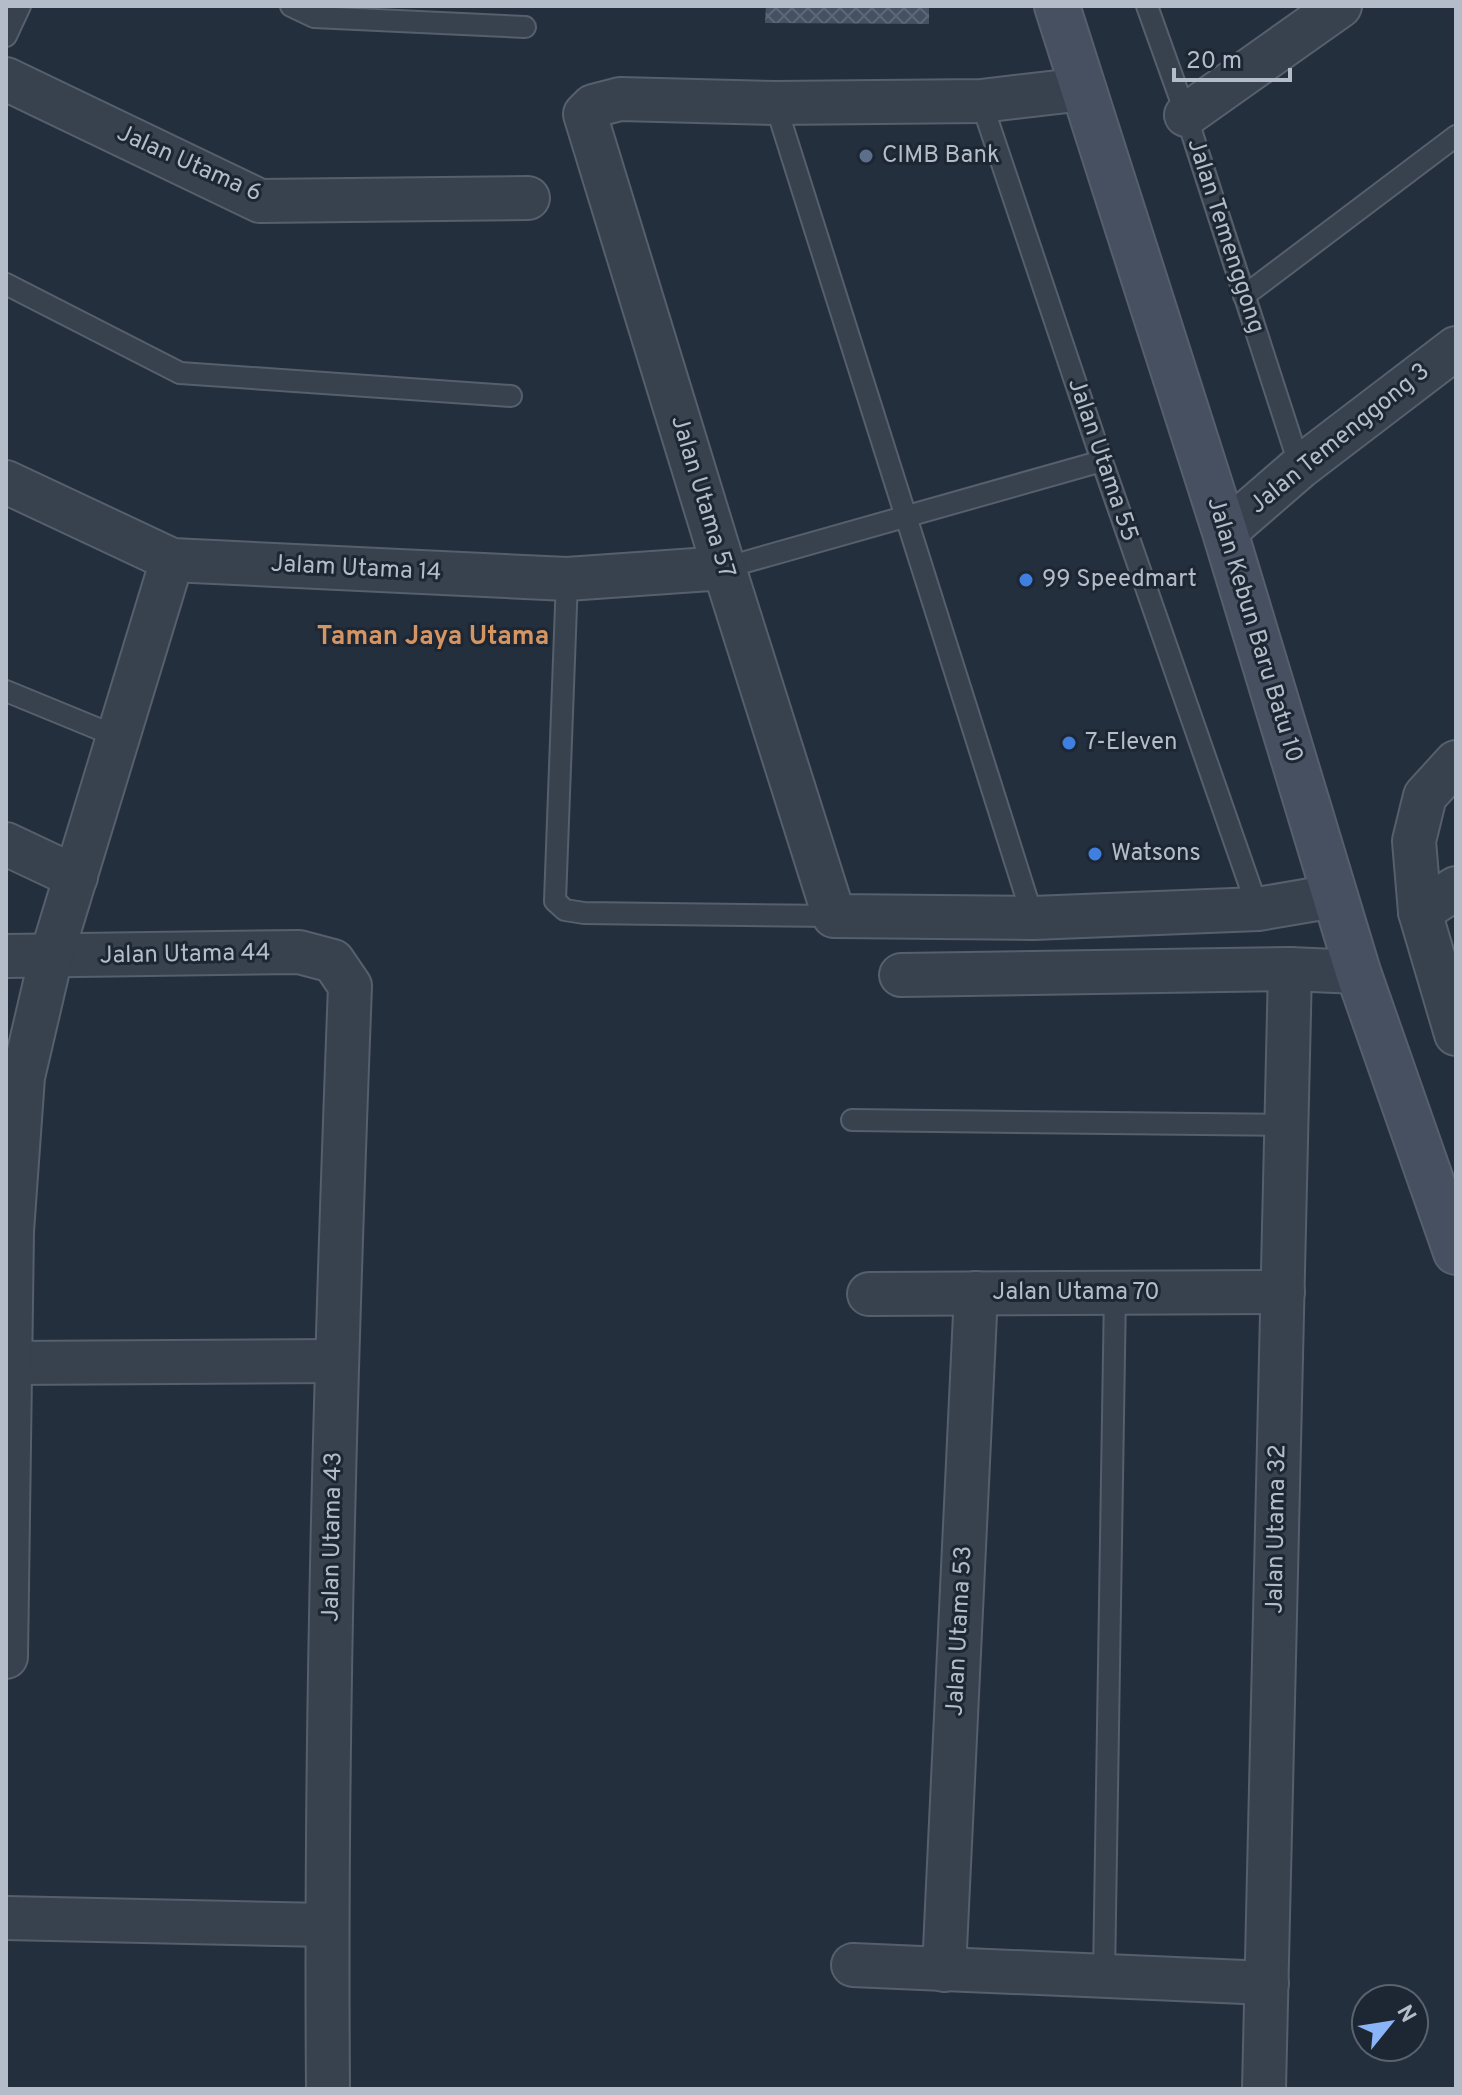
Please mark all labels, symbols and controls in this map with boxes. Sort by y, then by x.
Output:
scale bar [1174,32,1290,82]
text: 20 m [1186,47,1242,77]
street label: Jalan Utama 6 [112,119,266,209]
street label: Jalan Temenggong [1179,135,1271,337]
place label: CIMB Bank [882,141,1000,171]
marker: CIMB Bank [857,147,875,165]
street label: Jalan Temenggong 3 [1244,357,1436,521]
street label: Jalan Utama 55 [1060,374,1144,546]
street label: Jalan Utama 57 [663,412,741,582]
street label: Jalan Kebun Baru Batu 10 [1199,494,1309,766]
street label: Jalam Utama 14 [270,550,442,588]
place label: 99 Speedmart [1042,565,1197,595]
marker: 99 Speedmart [1017,571,1035,589]
district label: Taman Jaya Utama [317,621,549,654]
place label: 7-Eleven [1085,728,1178,758]
marker: 7-Eleven [1060,734,1078,752]
place label: Watsons [1111,839,1201,869]
marker: Watsons [1086,845,1104,863]
street label: Jalan Utama 44 [99,939,271,971]
street label: Jalan Utama 70 [992,1278,1160,1308]
street label: Jalan Utama 32 [1261,1444,1293,1614]
street label: Jalan Utama 43 [317,1452,349,1622]
street label: Jalan Utama 53 [941,1545,979,1717]
north arrow [1350,1983,1430,2063]
text: N [1390,2001,1421,2028]

